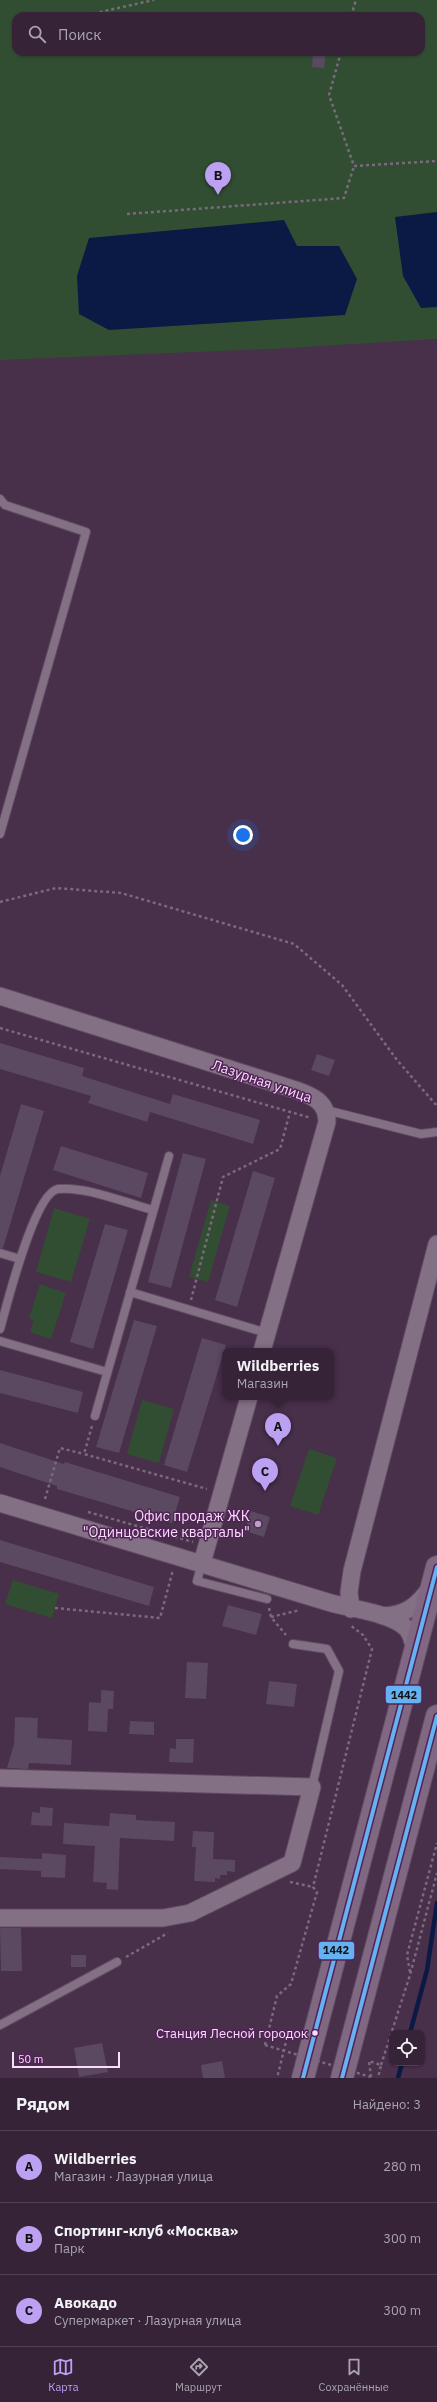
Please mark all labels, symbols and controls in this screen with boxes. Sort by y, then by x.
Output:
search box [12,12,425,56]
icon: search [26,23,48,45]
text: Поиск [58,25,101,44]
pin: B [205,162,231,195]
your location [233,825,253,845]
street label: Лазурная улица [210,1056,315,1107]
popup [222,1348,334,1400]
text: Wildberries [237,1356,319,1375]
text: Магазин [237,1375,288,1392]
pin: A [265,1413,291,1446]
pin: C [252,1458,278,1491]
place label: Офис продаж ЖК "Одинцовские кварталы" [83,1507,250,1541]
marker: Офис продаж ЖК "Одинцовские кварталы" [253,1519,263,1529]
line badge: 1442 [385,1685,422,1704]
text: 1442 [391,1688,418,1702]
line badge: 1442 [318,1941,355,1960]
text: 1442 [323,1943,350,1957]
place label: Станция Лесной городок [156,2025,308,2042]
marker: Станция Лесной городок [310,2028,320,2038]
map controls [389,2030,425,2066]
button: locate [389,2030,425,2066]
scale bar [12,2050,120,2069]
text: 50 m [18,2052,43,2066]
text: Рядом [16,2093,70,2115]
text: Найдено: 3 [353,2096,421,2113]
text: Wildberries [54,2149,137,2168]
text: A [25,2158,33,2175]
text: 280 m [383,2158,421,2175]
text: Магазин · Лазурная улица [54,2168,213,2185]
text: Спортинг-клуб «Москва» [54,2221,238,2240]
text: B [25,2230,33,2247]
text: 300 m [383,2230,421,2247]
text: Парк [54,2240,85,2257]
text: Авокадо [54,2293,117,2312]
text: C [25,2302,33,2319]
text: 300 m [383,2302,421,2319]
text: Супермаркет · Лазурная улица [54,2312,242,2329]
tab: Карта [48,2356,79,2394]
tab: Маршрут [175,2356,222,2394]
tab: Сохранённые [319,2356,389,2394]

